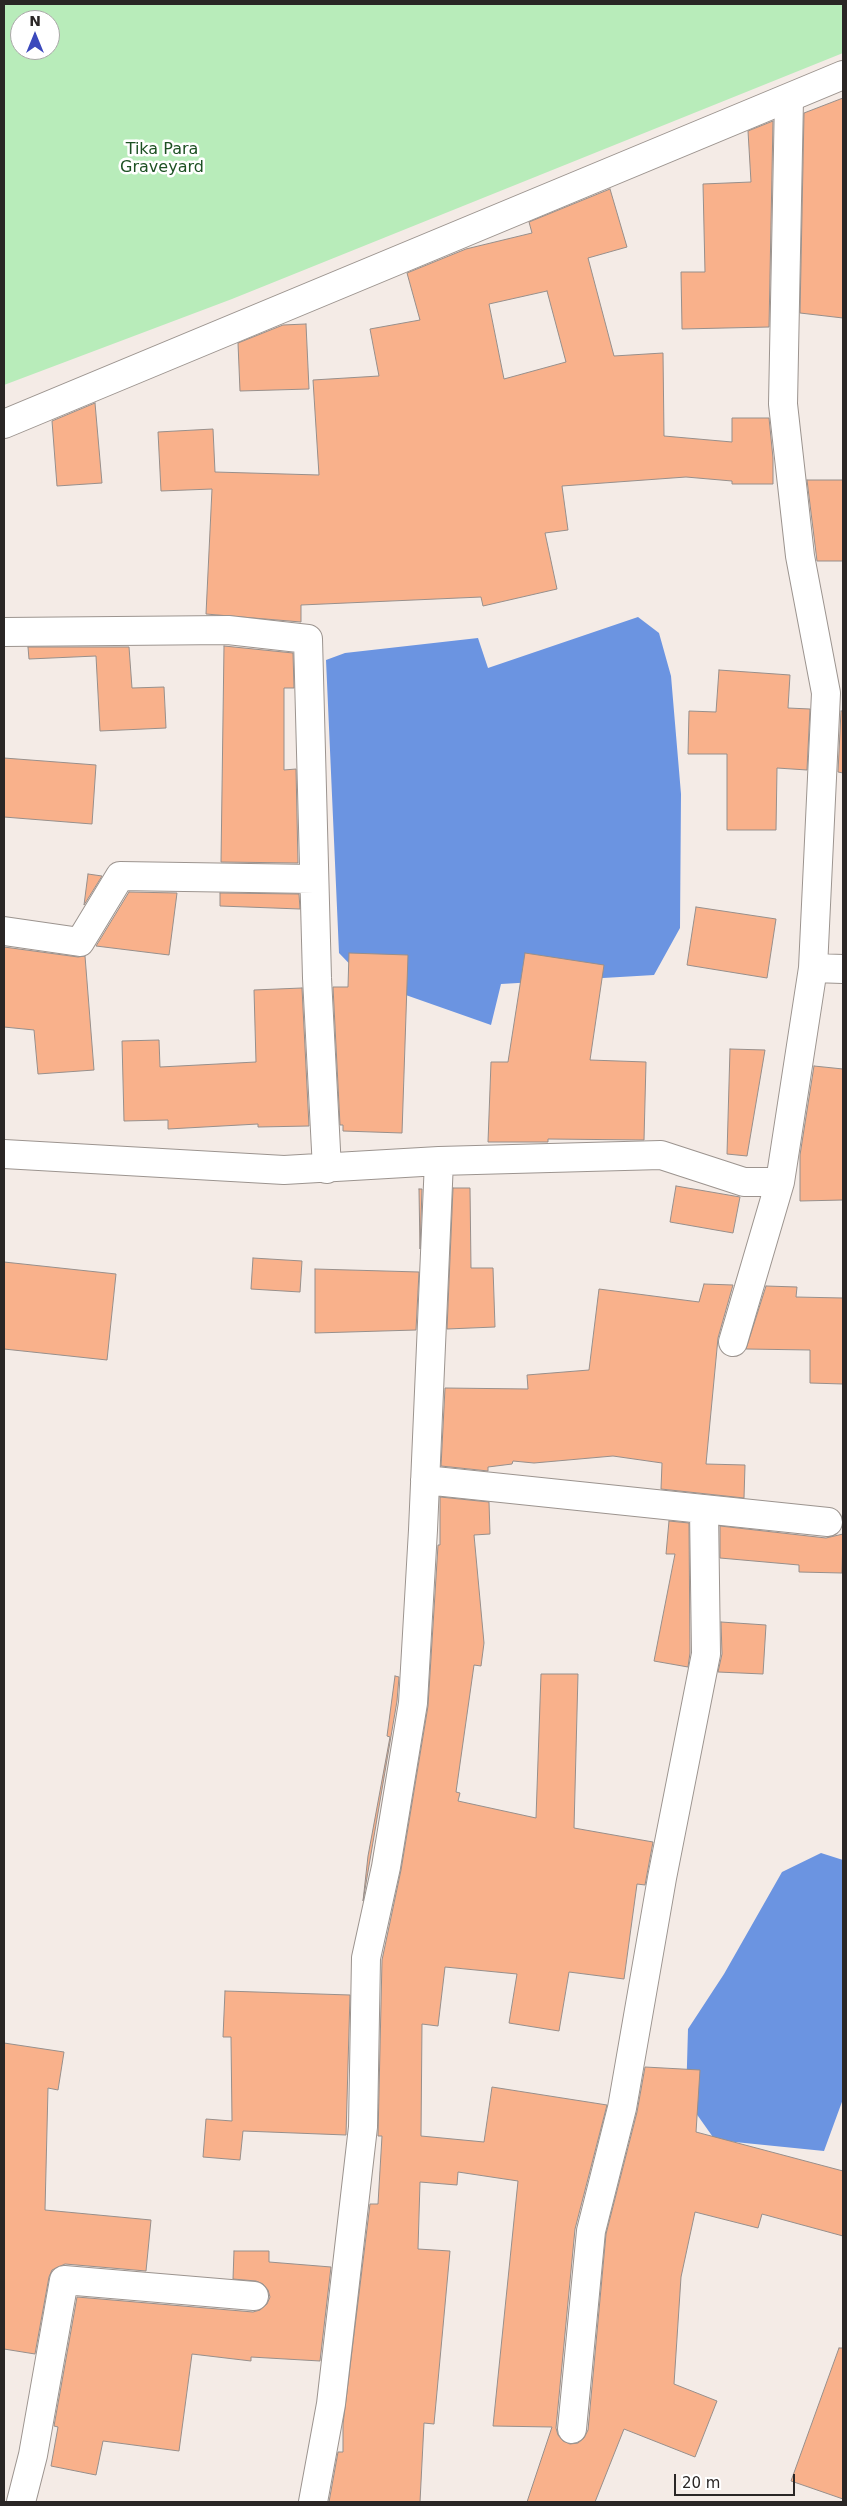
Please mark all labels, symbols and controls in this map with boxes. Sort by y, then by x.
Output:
north arrow [10,10,60,60]
text: N [29,13,41,29]
park label: Tika Para Graveyard [120,140,204,178]
scale bar [677,2464,798,2496]
text: 20 m [682,2474,720,2492]

